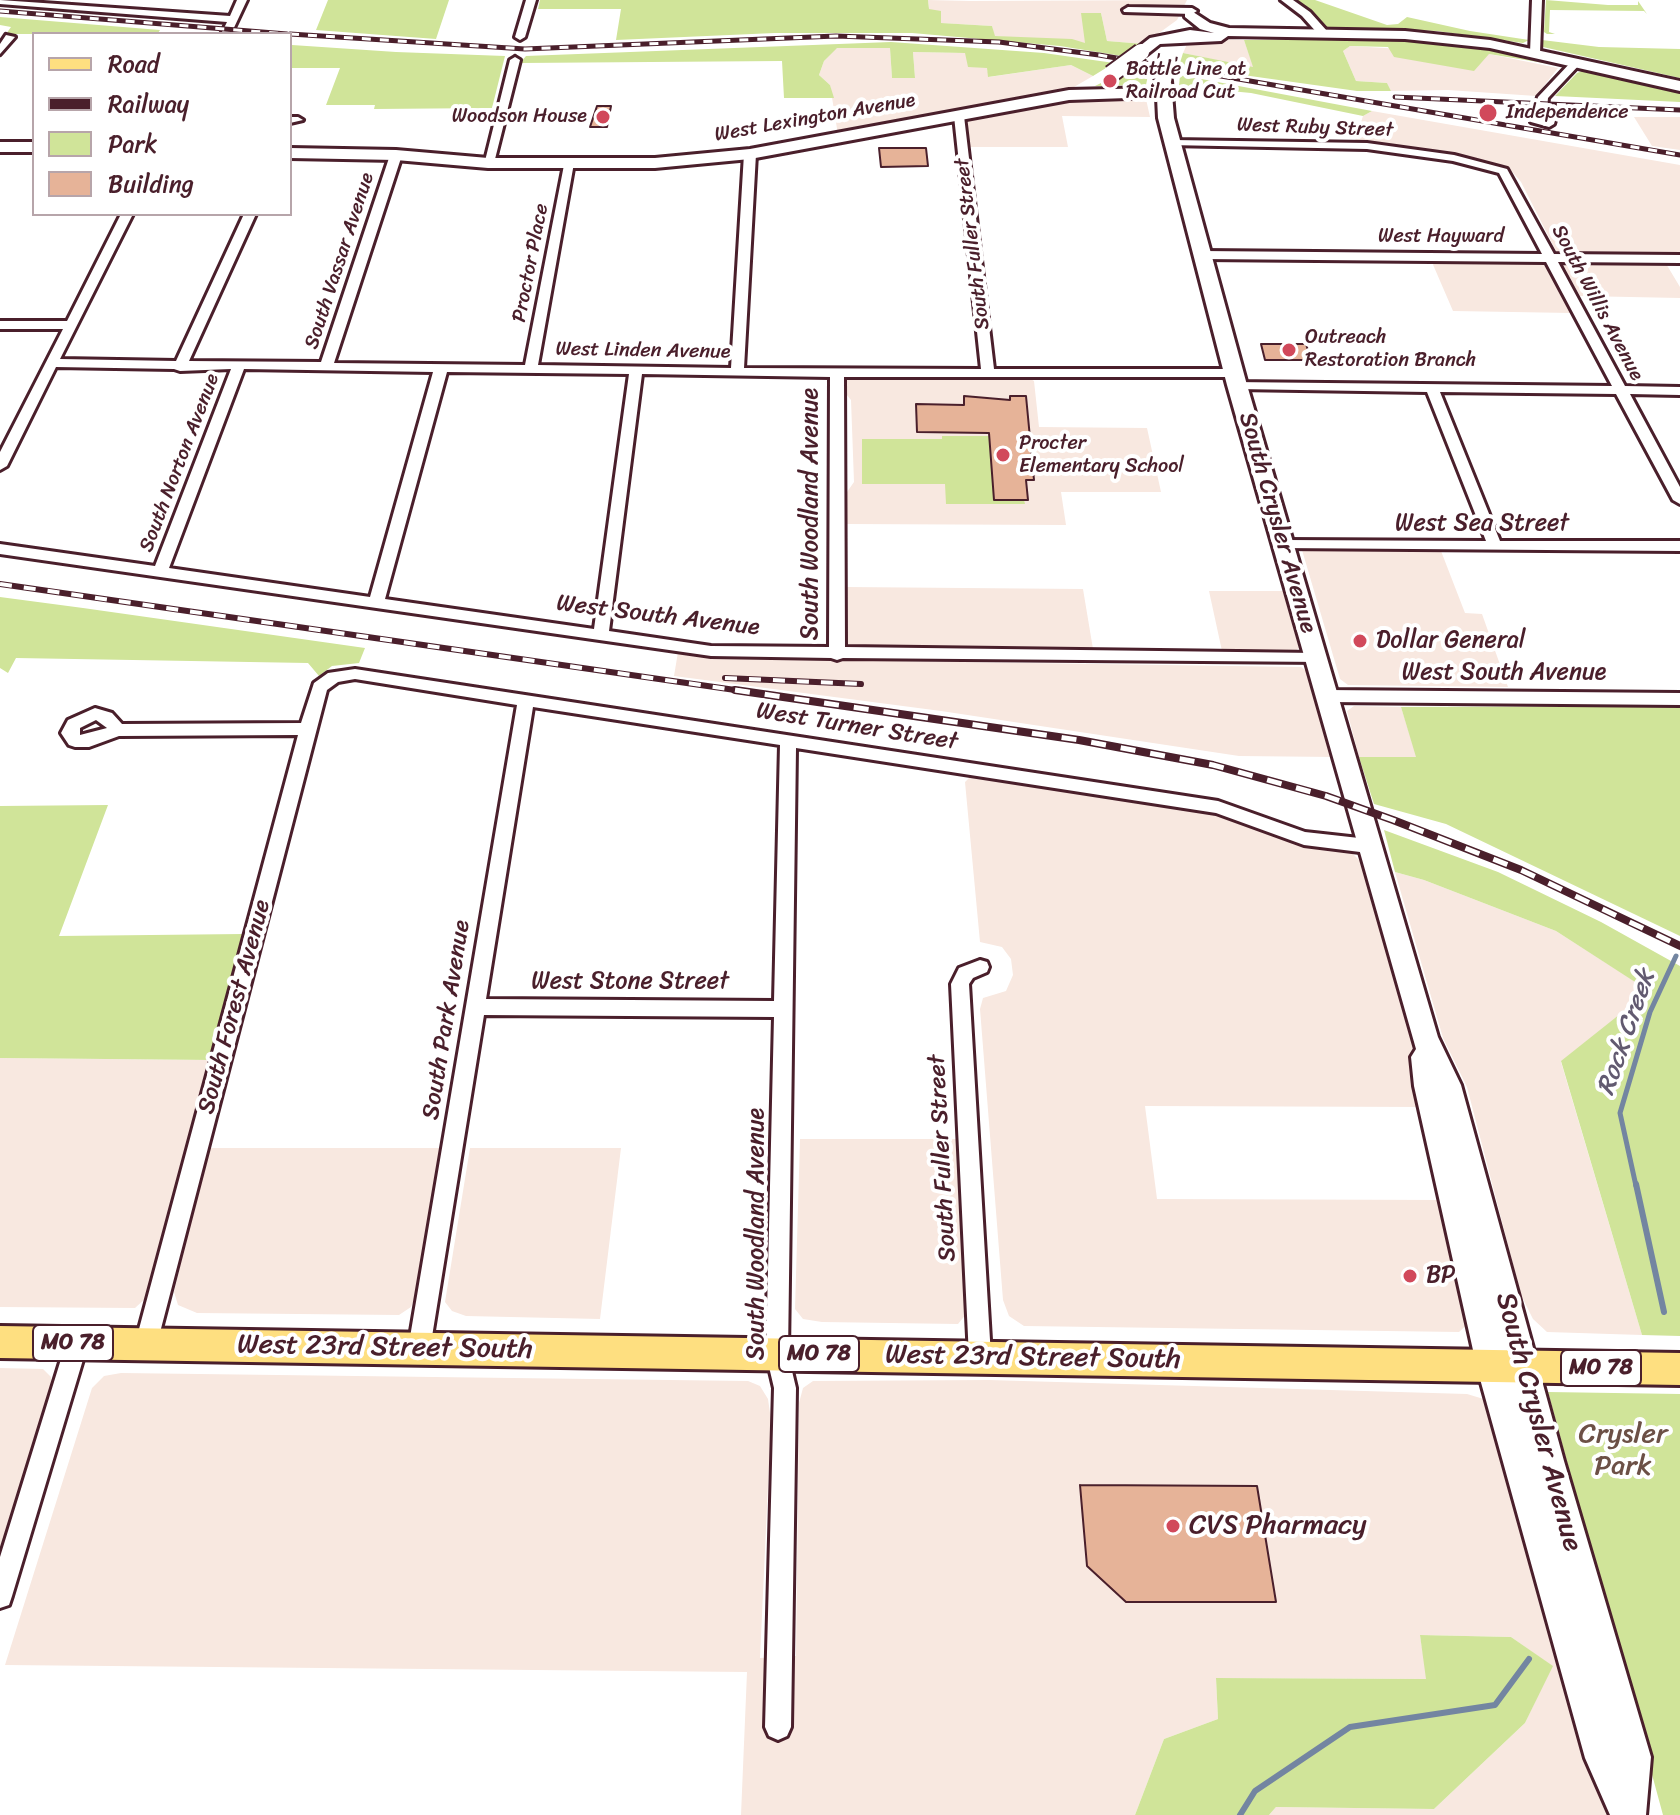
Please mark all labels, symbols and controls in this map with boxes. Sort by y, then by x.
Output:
legend [32,32,292,216]
text: Road [108,43,159,85]
place label: Battle Line at Railroad Cut [1126,58,1246,105]
marker: Battle Line at Railroad Cut [1101,72,1119,90]
text: Railway [108,83,189,125]
street label: West Lexington Avenue [713,89,917,147]
place label: Independence [1506,101,1628,125]
marker: Independence [1477,102,1499,124]
place label: Woodson House [452,105,587,129]
marker: Woodson House [594,108,612,126]
street label: West Ruby Street [1236,113,1394,143]
text: Park [108,123,157,165]
street label: South Fuller Street [951,157,995,331]
text: Building [108,163,194,205]
street label: South Vassar Avenue [300,170,380,352]
street label: Proctor Place [508,202,554,324]
street label: South Willis Avenue [1546,221,1648,385]
street label: West Hayward [1378,225,1504,249]
place label: Outreach Restoration Branch [1305,326,1476,373]
street label: West Linden Avenue [555,337,731,365]
marker: Outreach Restoration Branch [1280,341,1298,359]
street label: South Norton Avenue [135,371,225,555]
street label: South Woodland Avenue [797,388,825,640]
street label: South Crysler Avenue [1232,409,1322,637]
place label: Procter Elementary School [1019,432,1184,479]
marker: Procter Elementary School [994,446,1012,464]
street label: West Sea Street [1395,510,1569,538]
street label: West South Avenue [555,589,761,643]
place label: Dollar General [1376,627,1526,655]
marker: Dollar General [1351,632,1369,650]
street label: West South Avenue [1402,659,1606,687]
street label: West Turner Street [754,697,960,757]
street label: South Forest Avenue [193,897,277,1117]
street label: South Park Avenue [417,918,477,1122]
water label: Rock Creek [1591,966,1663,1100]
street label: West Stone Street [531,968,729,996]
street label: South Fuller Street [923,1054,963,1262]
street label: South Woodland Avenue [743,1108,771,1360]
place label: BP [1426,1262,1455,1290]
marker: BP [1401,1267,1419,1285]
street label: South Crysler Avenue [1487,1289,1589,1555]
road number: MO 78 [33,1325,113,1361]
street label: West 23rd Street South [237,1329,533,1367]
road number: MO 78 [779,1336,859,1372]
street label: West 23rd Street South [885,1339,1181,1377]
road number: MO 78 [1561,1350,1641,1386]
park label: Crysler Park [1579,1418,1667,1484]
place label: CVS Pharmacy [1189,1509,1367,1543]
marker: CVS Pharmacy [1164,1517,1182,1535]

